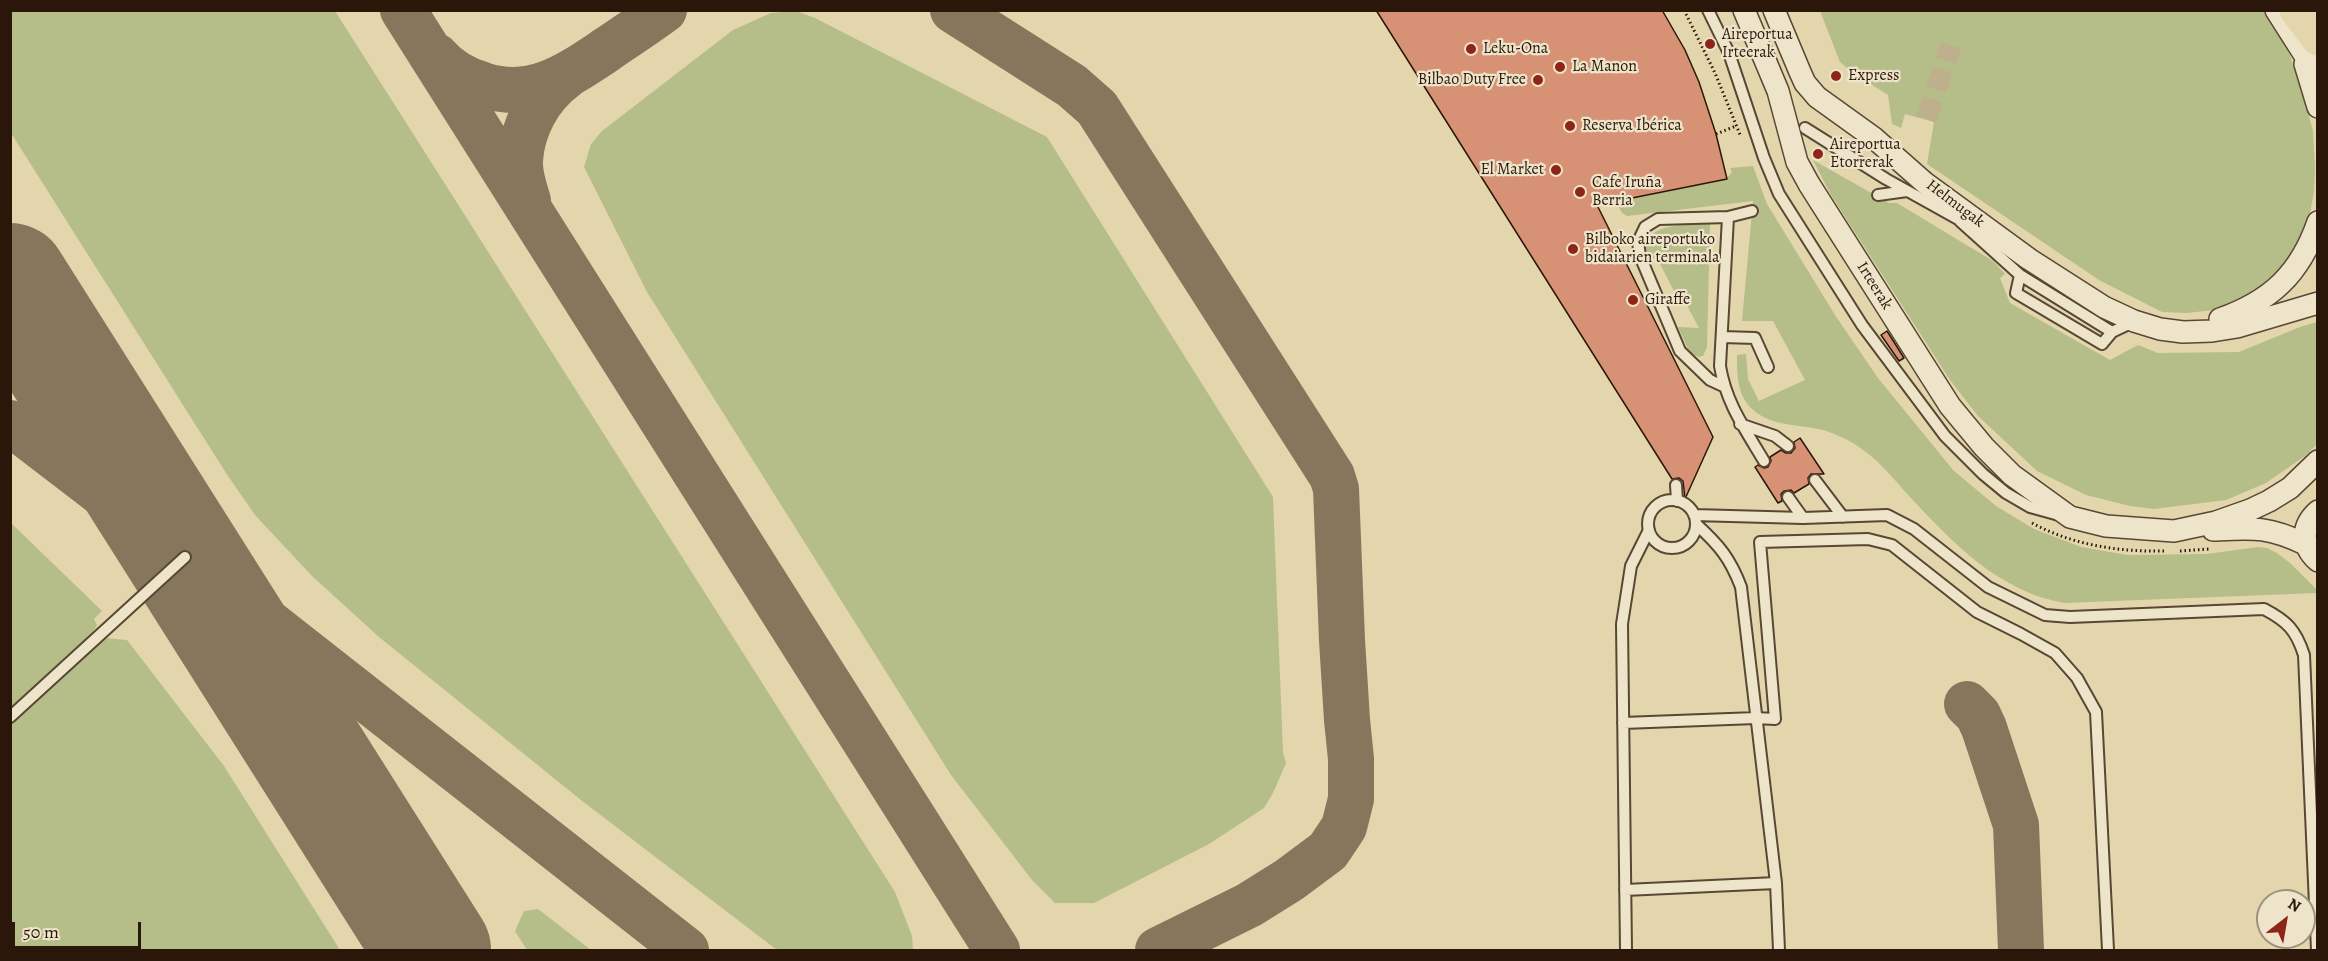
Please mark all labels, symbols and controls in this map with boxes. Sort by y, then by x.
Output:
place label: Aireportua Irteerak [1722,25,1793,63]
marker: Aireportua Irteerak [1703,37,1717,51]
place label: Leku-Ona [1483,39,1548,59]
marker: Leku-Ona [1464,42,1478,56]
place label: La Manon [1572,57,1637,77]
marker: La Manon [1553,60,1567,74]
place label: Express [1848,66,1900,86]
marker: Express [1829,69,1843,83]
place label: Bilbao Duty Free [1418,70,1526,90]
marker: Bilbao Duty Free [1531,73,1545,87]
place label: Reserva Ibérica [1582,116,1682,136]
marker: Reserva Ibérica [1563,119,1577,133]
place label: Aireportua Etorrerak [1830,135,1901,173]
marker: Aireportua Etorrerak [1811,147,1825,161]
place label: El Market [1480,160,1544,180]
marker: El Market [1549,163,1563,177]
place label: Cafe Iruña Berria [1592,173,1662,211]
street label: Helmugak [1922,176,1988,232]
marker: Cafe Iruña Berria [1573,185,1587,199]
place label: Bilboko aireportuko bidaiarien terminala [1585,230,1719,268]
marker: Bilboko aireportuko bidaiarien terminala [1566,242,1580,256]
street label: Irteerak [1852,259,1896,313]
place label: Giraffe [1645,290,1690,310]
marker: Giraffe [1626,293,1640,307]
north arrow [2256,889,2316,949]
text: N [2284,893,2305,918]
scale bar [15,910,144,948]
text: 50 m [23,920,59,944]

